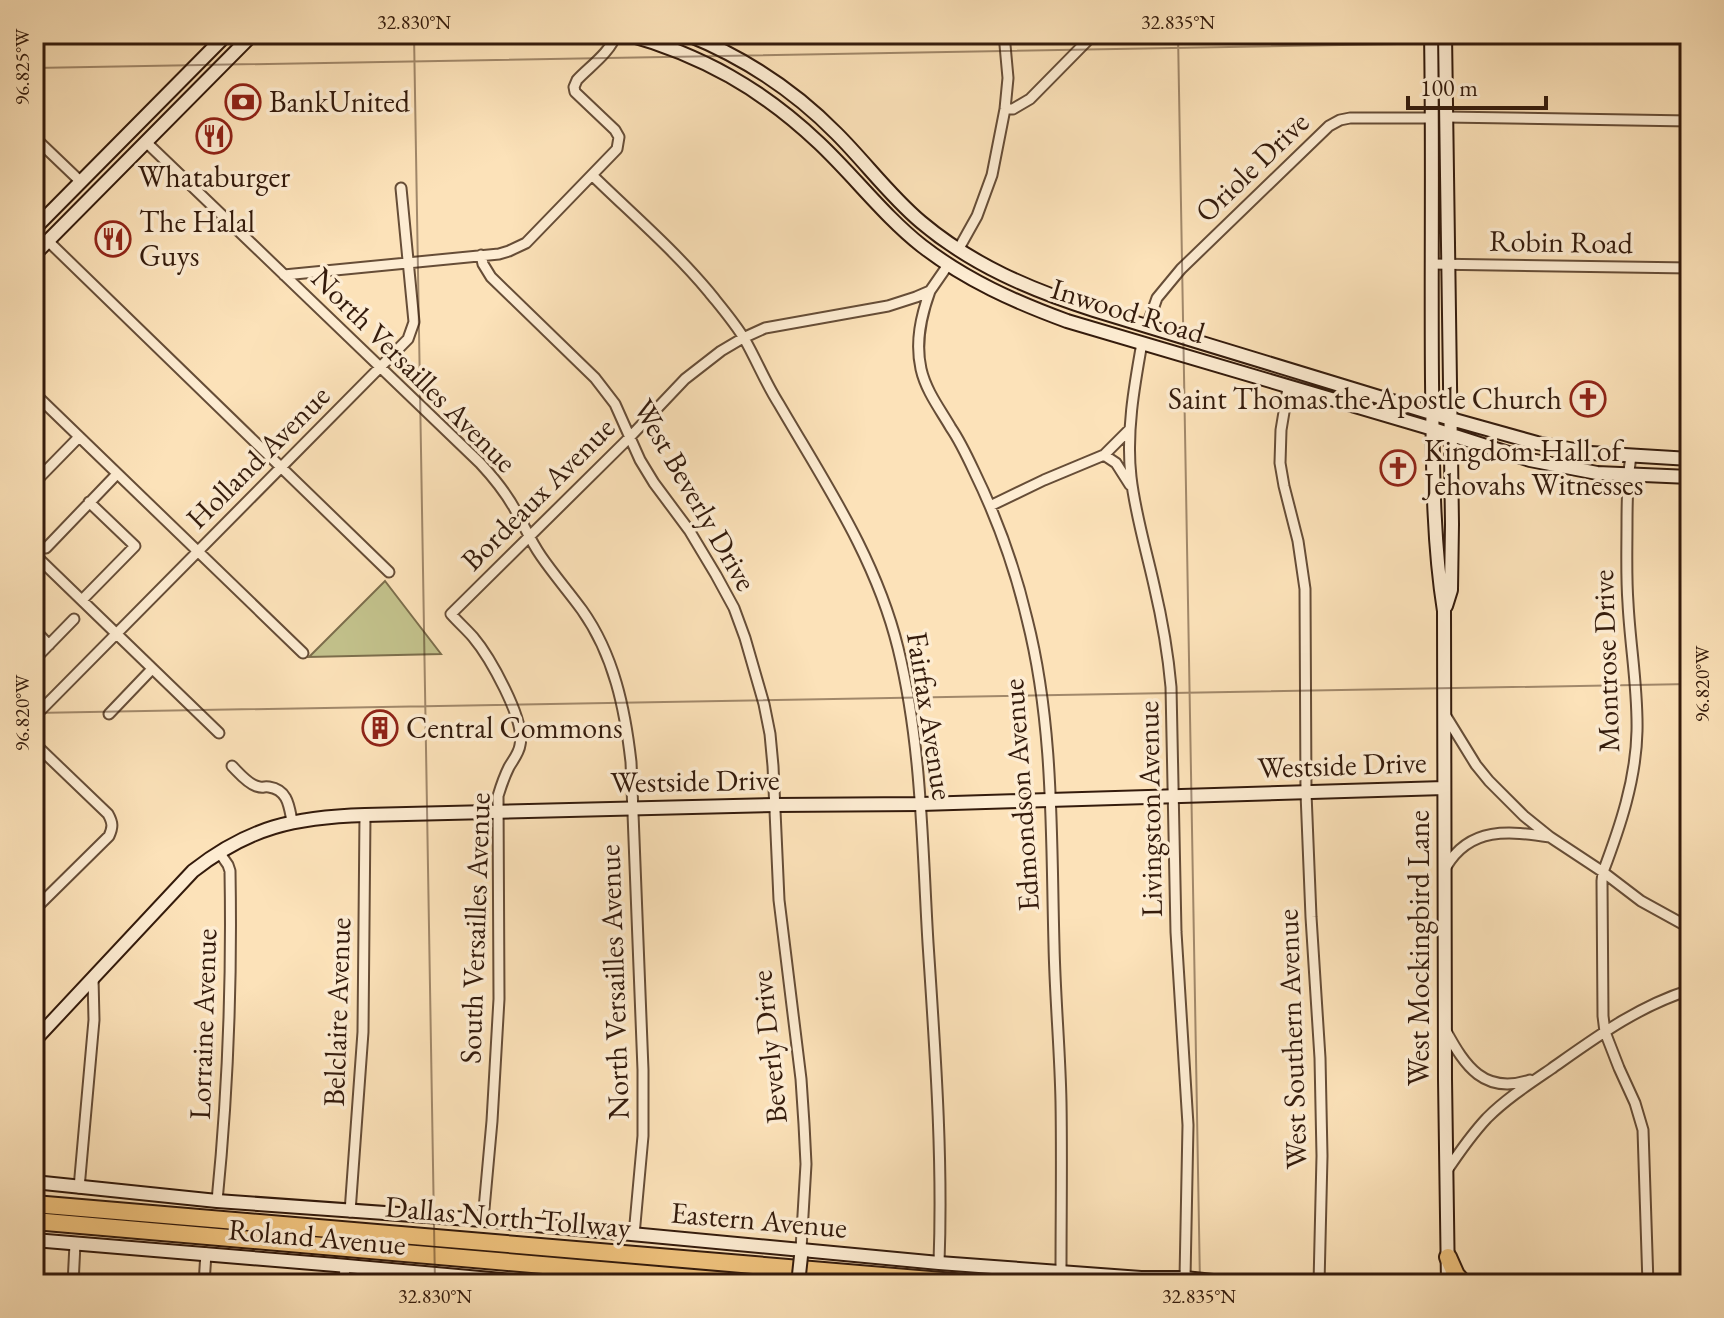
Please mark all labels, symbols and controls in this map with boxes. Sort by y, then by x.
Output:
text: 32.830°N [377,9,451,35]
text: 32.835°N [1141,9,1215,35]
text: 96.825°W [9,28,35,105]
scale bar [1408,60,1546,110]
text: 100 m [1420,72,1478,103]
place label: BankUnited [269,82,411,121]
bank icon: BankUnited [224,83,262,121]
street label: Oriole Drive [1186,103,1317,231]
restaurant icon: Whataburger [195,117,233,155]
place label: Whataburger [138,157,290,196]
place label: The Halal Guys [139,202,255,275]
restaurant icon: The Halal Guys [94,220,132,258]
street label: Robin Road [1489,221,1634,262]
street label: North Versailles Avenue [303,259,525,481]
street label: Inwood Road [1047,269,1211,353]
street label: Holland Avenue [177,376,338,537]
place label: Saint Thomas the Apostle Church [1168,379,1562,418]
church icon: Saint Thomas the Apostle Church [1569,380,1607,418]
street label: West Beverly Drive [625,392,766,598]
street label: Bordeaux Avenue [452,408,623,579]
place label: Kingdom Hall of Jehovahs Witnesses [1421,431,1644,504]
church icon: Kingdom Hall of Jehovahs Witnesses [1379,449,1417,487]
street label: Montrose Drive [1583,569,1628,753]
street label: Fairfax Avenue [898,629,963,803]
text: 96.820°W [1689,645,1715,722]
text: 96.820°W [9,674,35,751]
street label: Edmondson Avenue [993,677,1048,913]
street label: Livingston Avenue [1128,701,1171,917]
place label: Central Commons [406,708,623,747]
building icon: Central Commons [361,709,399,747]
street label: Westside Drive [1257,742,1427,787]
street label: Westside Drive [610,760,780,801]
street label: South Versailles Avenue [450,792,499,1064]
street label: West Mockingbird Lane [1399,810,1438,1086]
street label: North Versailles Avenue [589,844,638,1120]
street label: West Southern Avenue [1267,908,1316,1170]
street label: Belclaire Avenue [314,917,359,1107]
street label: Lorraine Avenue [180,928,225,1120]
street label: Beverly Drive [741,969,796,1126]
street label: Dallas North Tollway [383,1186,634,1247]
street label: Eastern Avenue [669,1192,849,1247]
street label: Roland Avenue [227,1209,407,1264]
text: 32.830°N [398,1283,472,1309]
text: 32.835°N [1162,1283,1236,1309]

